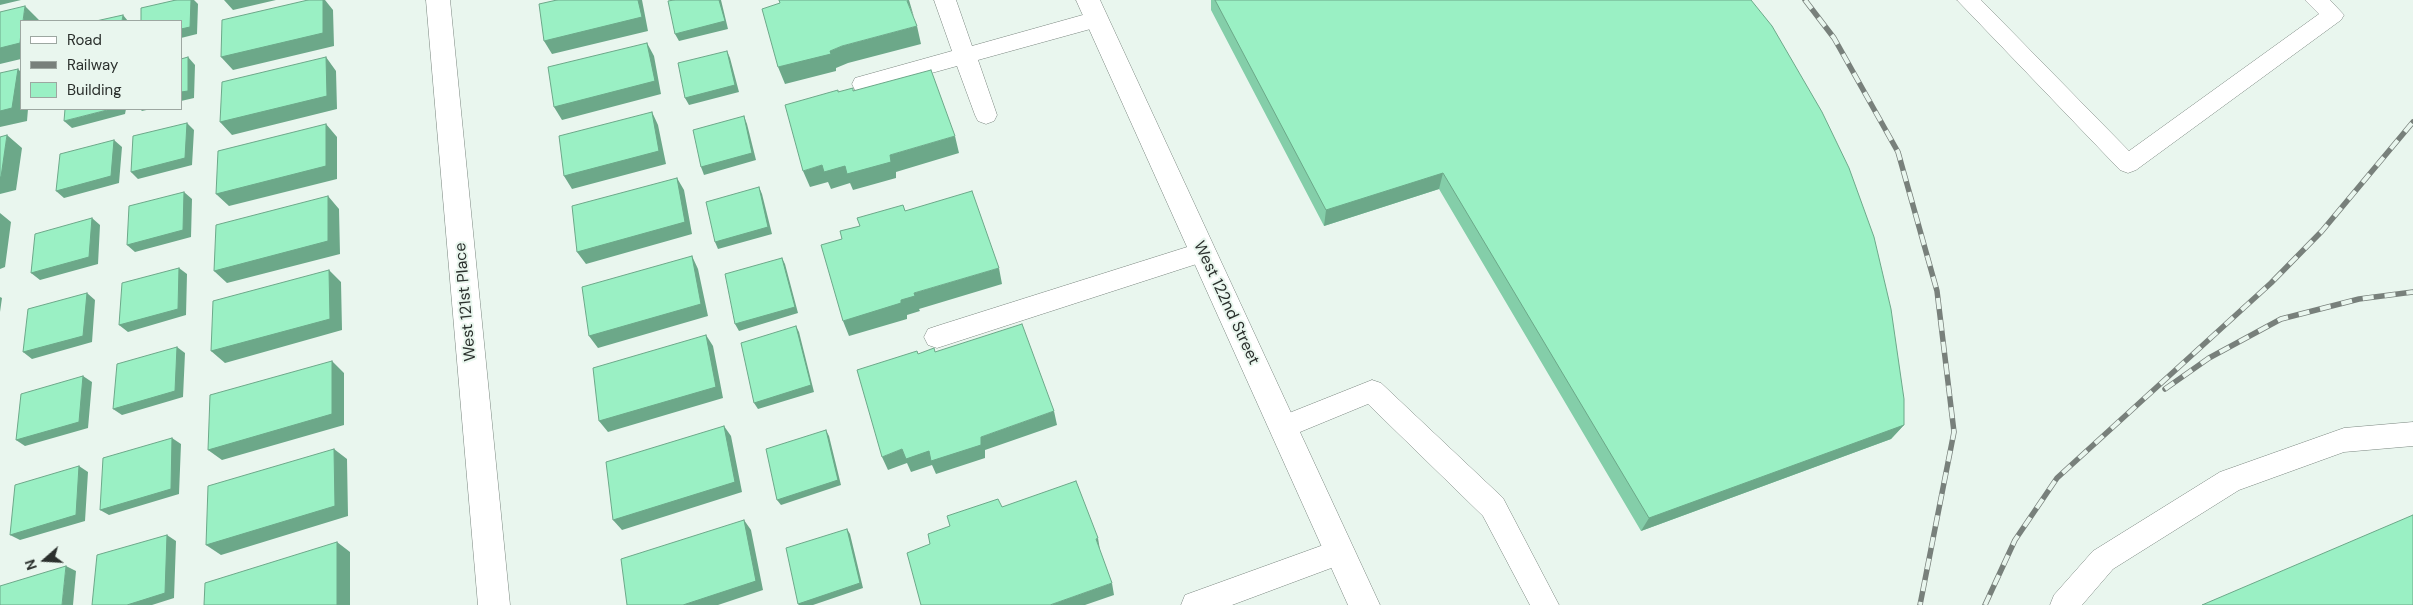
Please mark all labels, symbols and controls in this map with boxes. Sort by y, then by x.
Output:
legend [20,20,182,110]
text: Road [67,30,102,50]
text: Railway [67,55,118,75]
text: Building [67,80,122,100]
street label: West 122nd Street [1189,238,1263,368]
street label: West 121st Place [451,242,481,362]
north arrow [20,535,70,585]
text: N [21,557,41,573]

